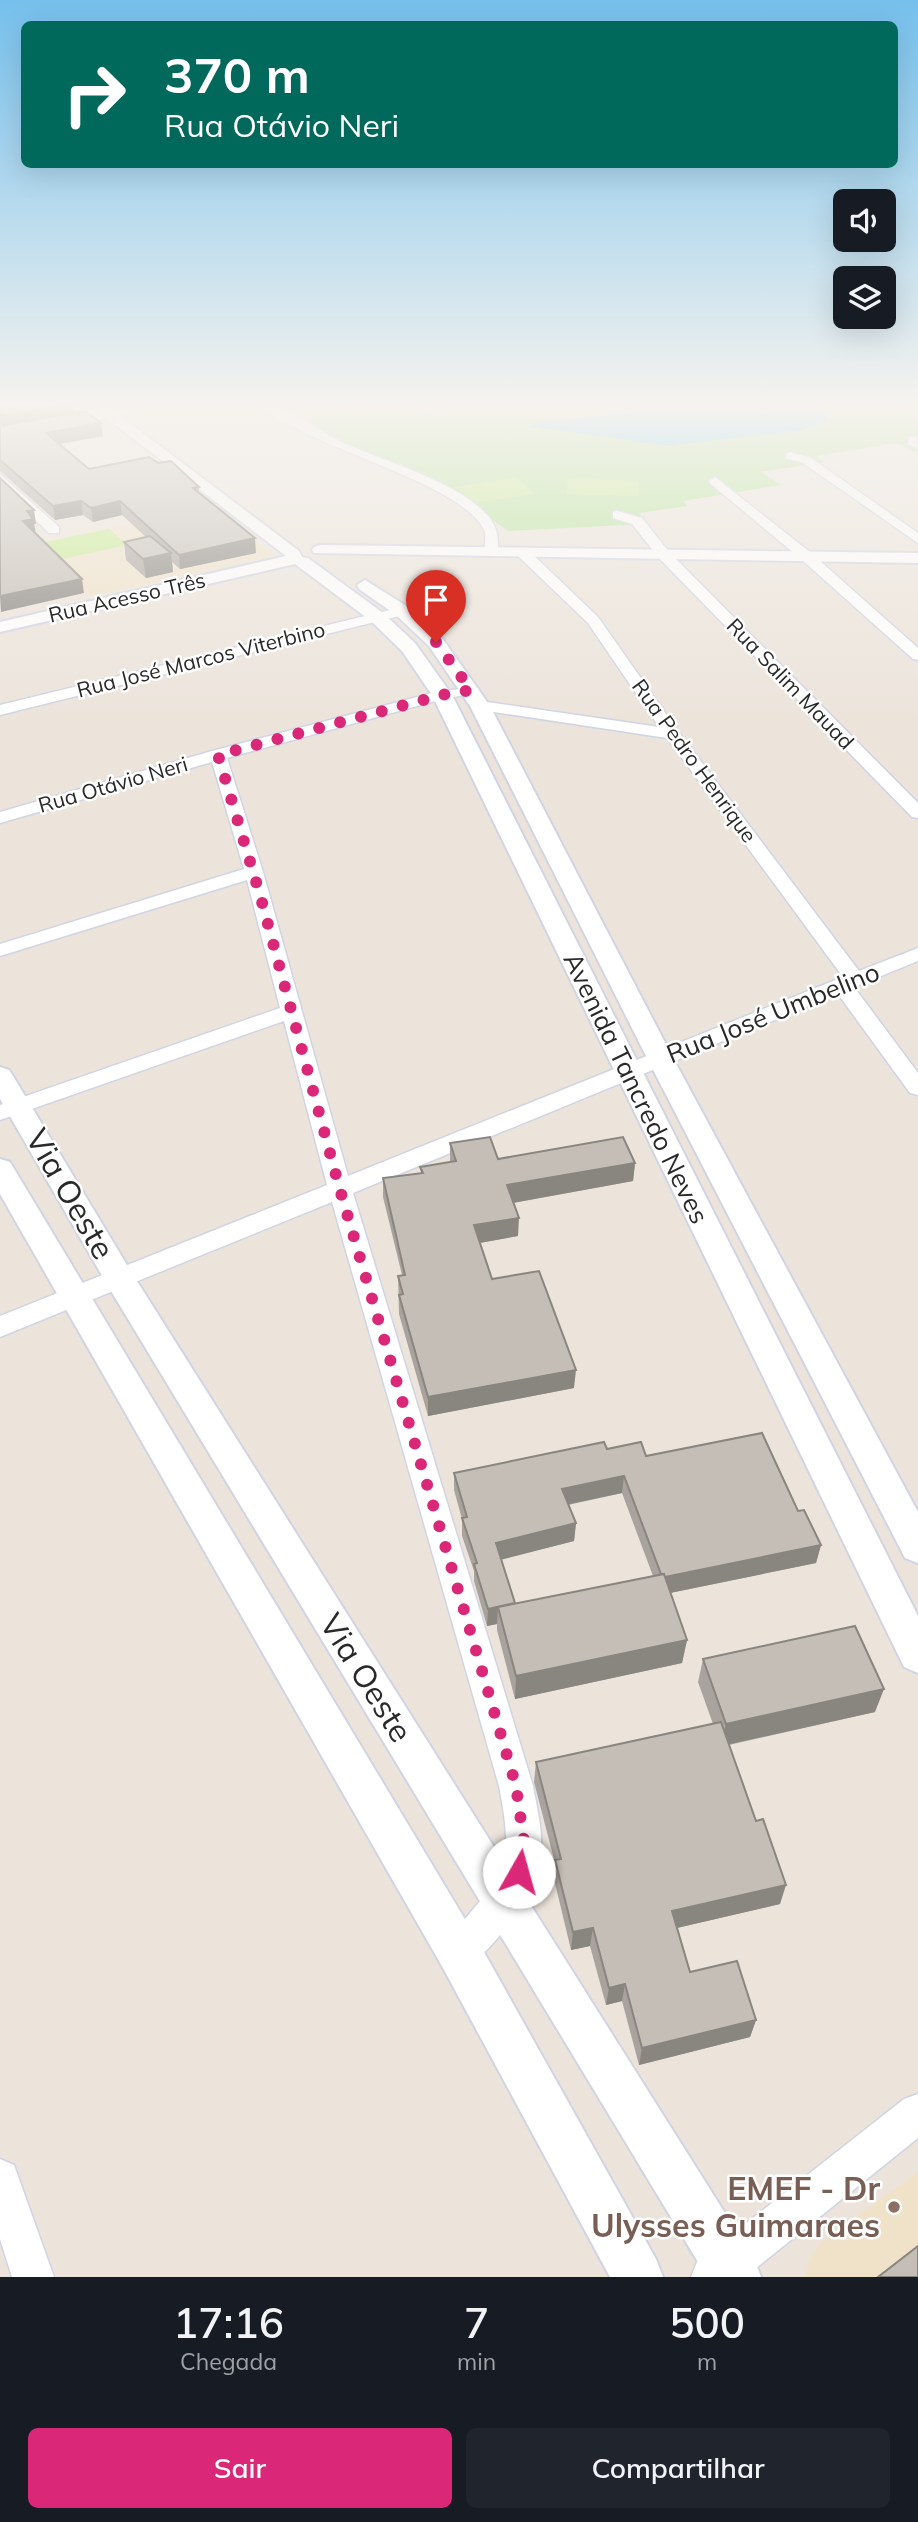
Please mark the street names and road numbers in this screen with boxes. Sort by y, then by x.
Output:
street label: Rua Acesso Três [46,566,208,628]
street label: Rua Salim Mauad [722,612,860,754]
street label: Rua José Marcos Viterbino [74,616,328,702]
street label: Rua Pedro Henrique [627,674,763,847]
street label: Rua Otávio Neri [35,750,190,818]
street label: Avenida Tancredo Neves [556,947,717,1229]
street label: Rua José Umbelino [662,955,884,1070]
street label: Via Oeste [18,1121,124,1266]
street label: Via Oeste [312,1606,422,1749]

